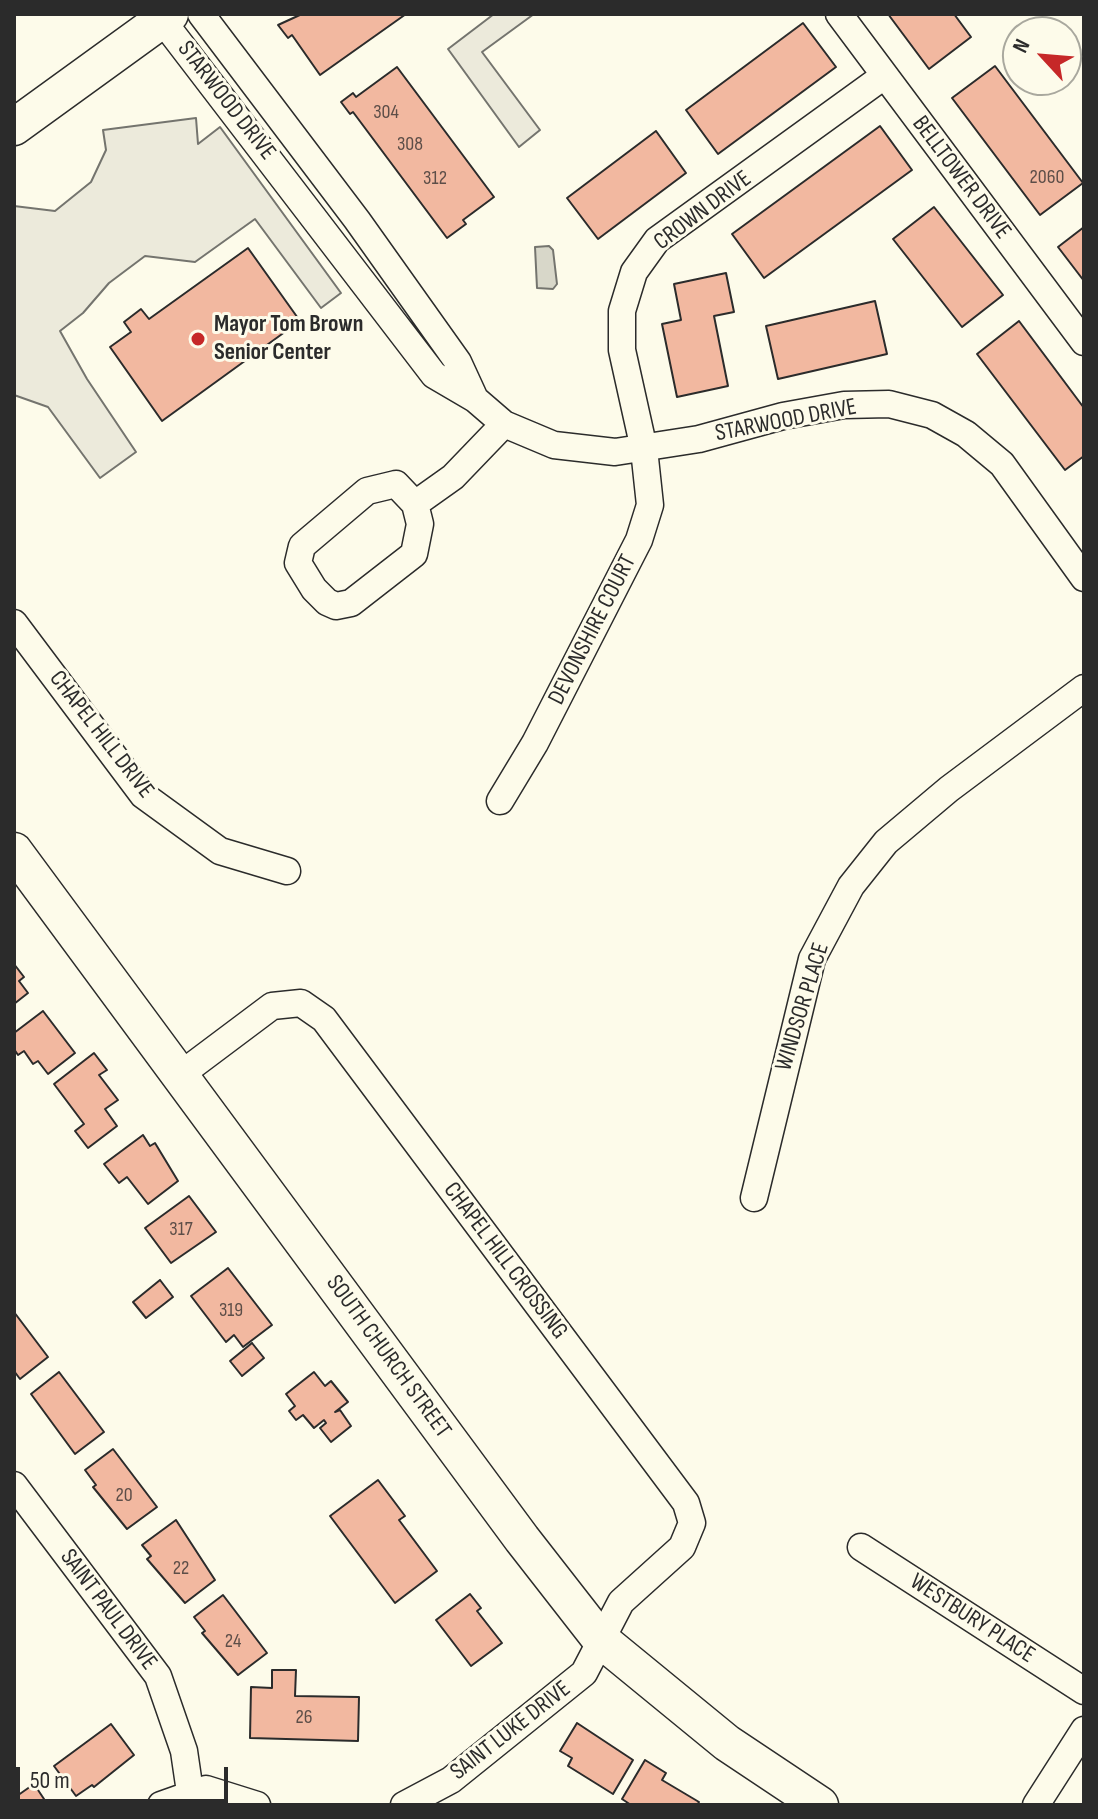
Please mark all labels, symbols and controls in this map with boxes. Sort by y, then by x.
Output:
north arrow [1002,16,1082,96]
text: N [1007,35,1036,57]
street label: STARWOOD DRIVE [171,36,281,166]
house number: 304 [373,101,399,125]
street label: BELLTOWER DRIVE [905,111,1017,245]
house number: 308 [397,133,423,157]
street label: CROWN DRIVE [649,165,757,257]
house number: 2060 [1030,166,1064,190]
house number: 312 [423,167,447,191]
place label: Mayor Tom Brown Senior Center [214,311,363,367]
marker: Mayor Tom Brown Senior Center [189,330,207,348]
street label: STARWOOD DRIVE [713,393,859,449]
street label: DEVONSHIRE COURT [543,550,643,710]
street label: CHAPEL HILL DRIVE [42,666,160,804]
street label: WINDSOR PLACE [770,940,836,1074]
street label: CHAPEL HILL CROSSING [437,1177,573,1345]
house number: 317 [169,1218,193,1242]
street label: SOUTH CHURCH STREET [319,1270,457,1444]
house number: 319 [219,1299,243,1323]
house number: 20 [115,1484,133,1508]
street label: SAINT PAUL DRIVE [53,1544,163,1676]
house number: 22 [173,1557,189,1581]
street label: WESTBURY PLACE [904,1568,1040,1670]
house number: 24 [225,1630,241,1654]
street label: SAINT LUKE DRIVE [445,1675,577,1787]
house number: 26 [296,1706,312,1730]
scale bar [20,1751,232,1801]
text: 50 m [30,1766,70,1795]

